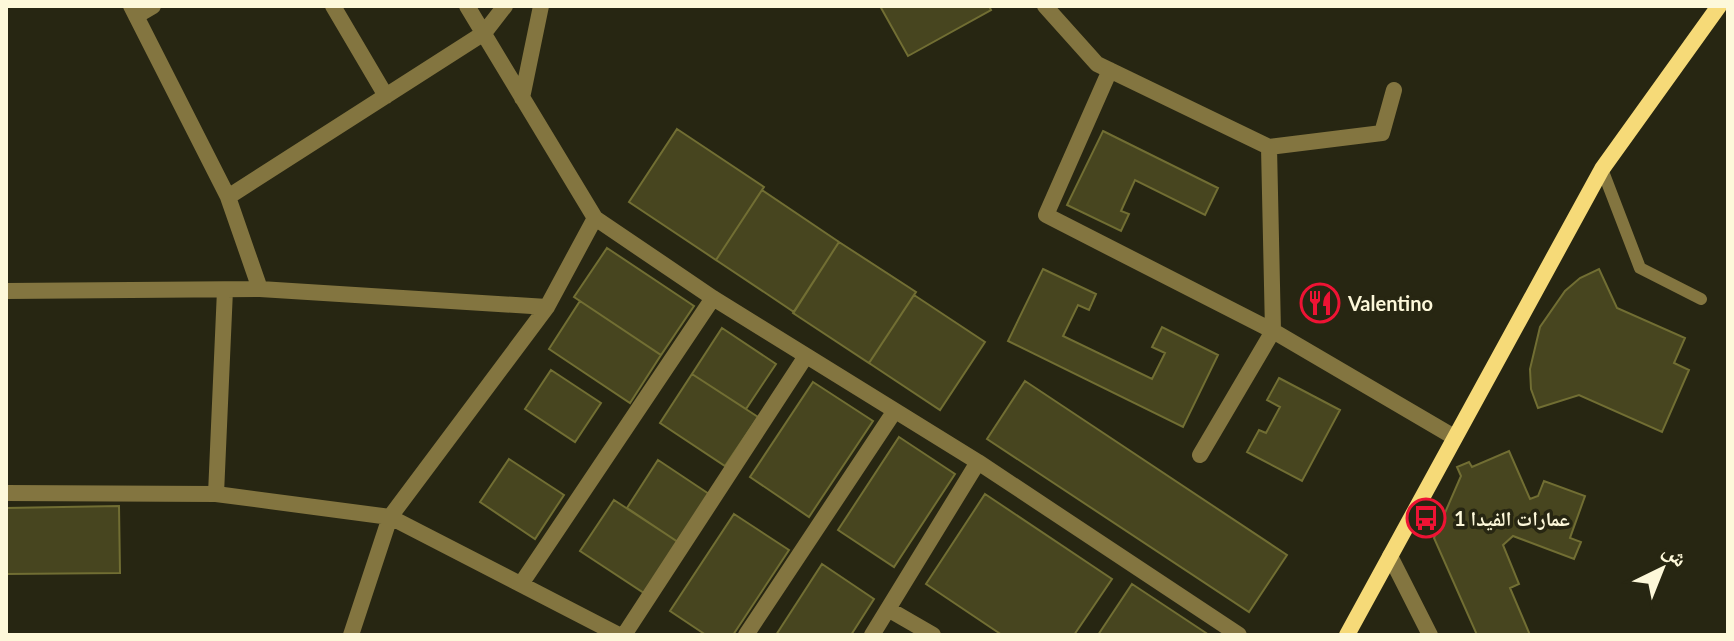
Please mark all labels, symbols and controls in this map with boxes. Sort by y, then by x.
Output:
restaurant icon: Valentino [1299,282,1341,324]
place label: Valentino [1347,291,1433,315]
bus stop icon: عمارات الفيدا 1 [1405,497,1447,539]
place label: عمارات الفيدا 1 [1454,506,1570,531]
north arrow [1622,529,1702,609]
text: ش [1658,536,1694,573]

